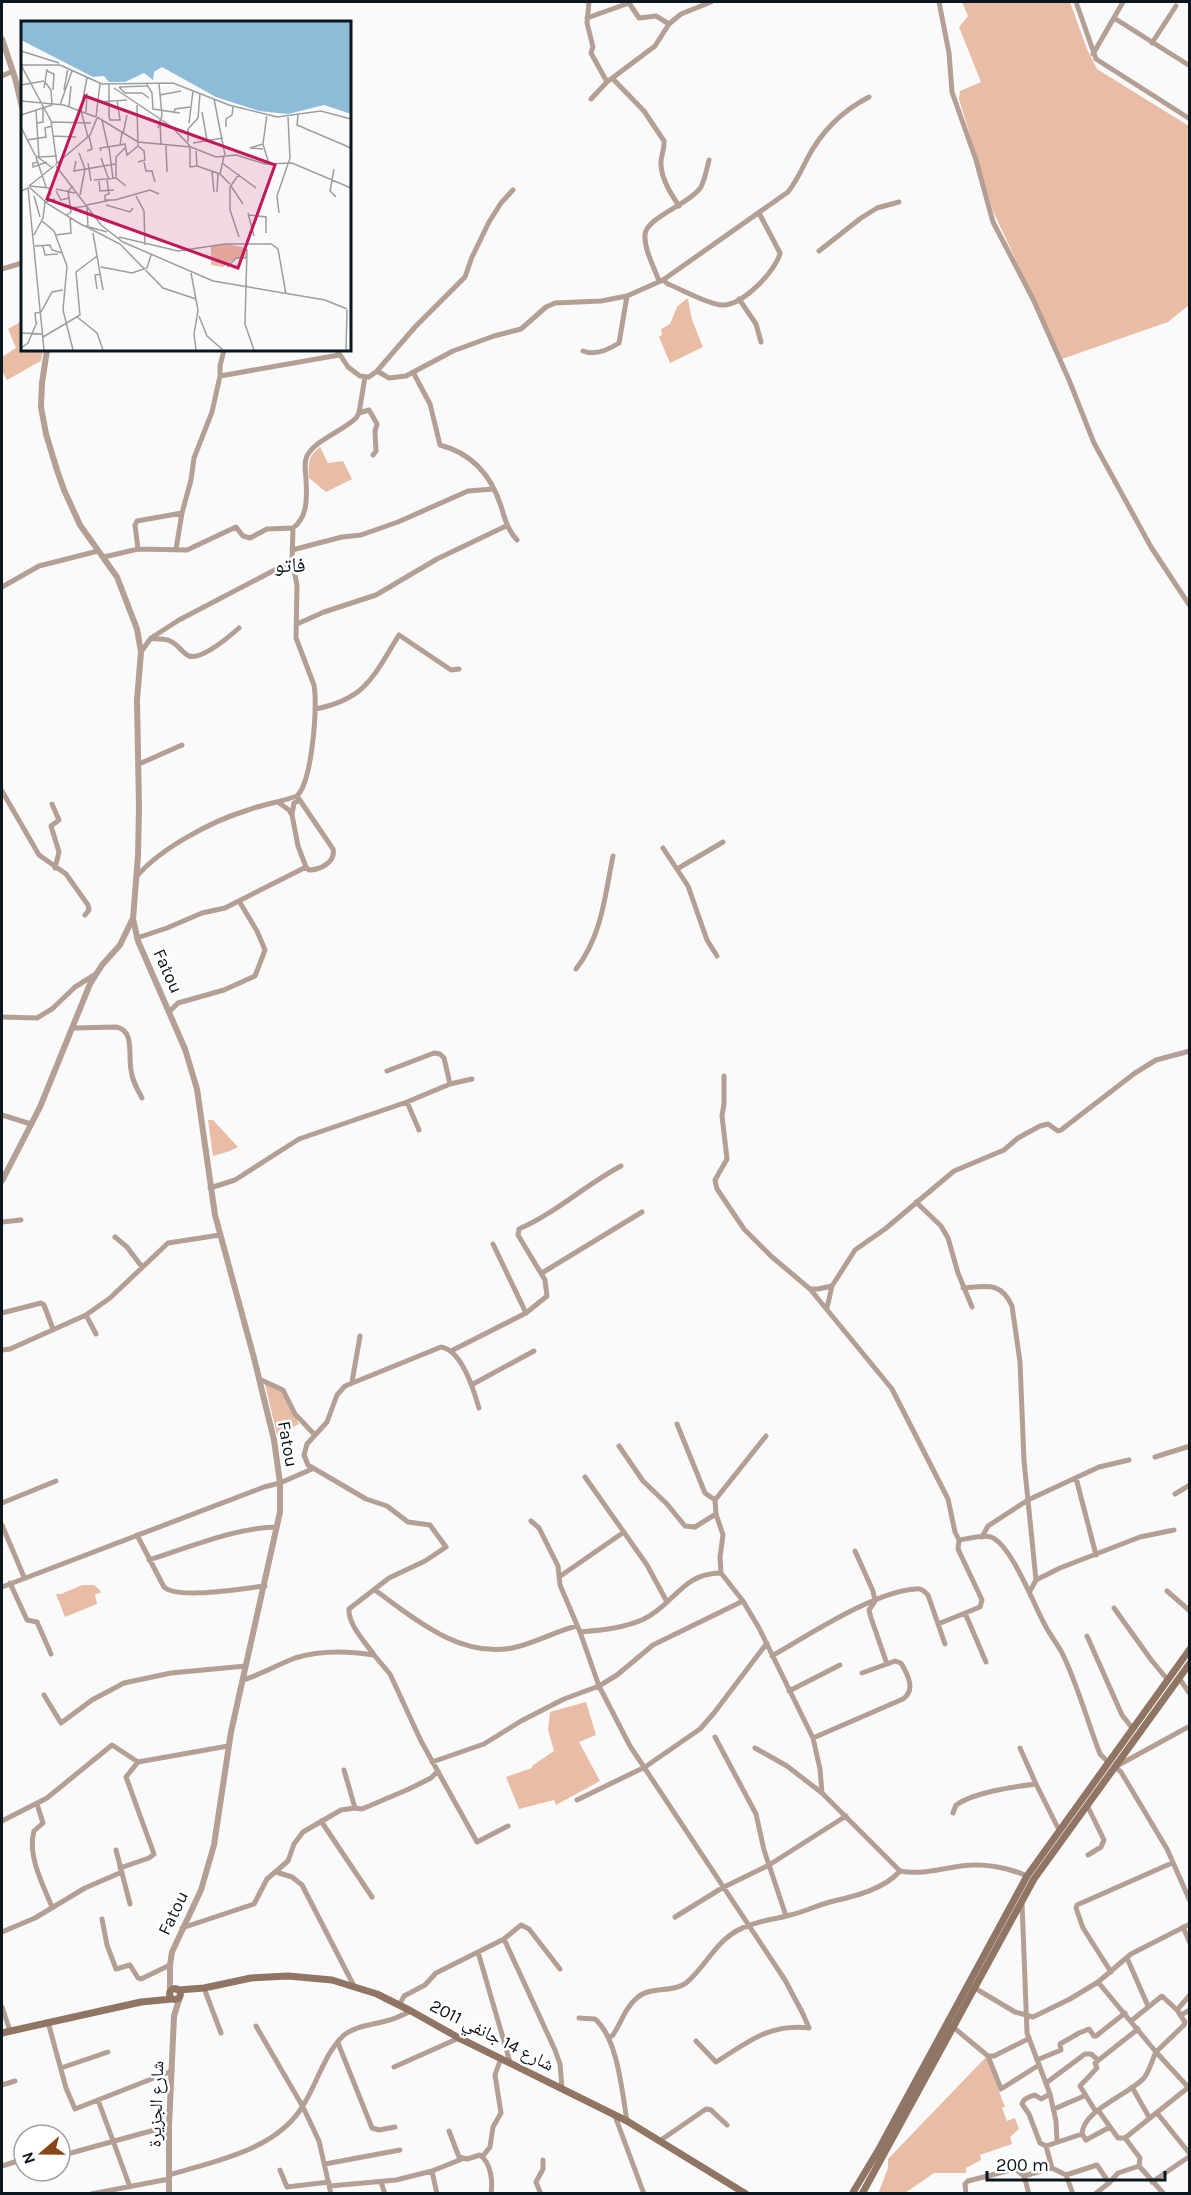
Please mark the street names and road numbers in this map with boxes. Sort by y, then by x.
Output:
street label: Fatou [149,945,187,997]
street label: Fatou [273,1419,303,1469]
street label: Fatou [153,1887,193,1939]
street label: شارع 14 جانفي 2011 [425,1994,558,2079]
street label: شارع الجزيرة [143,2060,169,2148]

